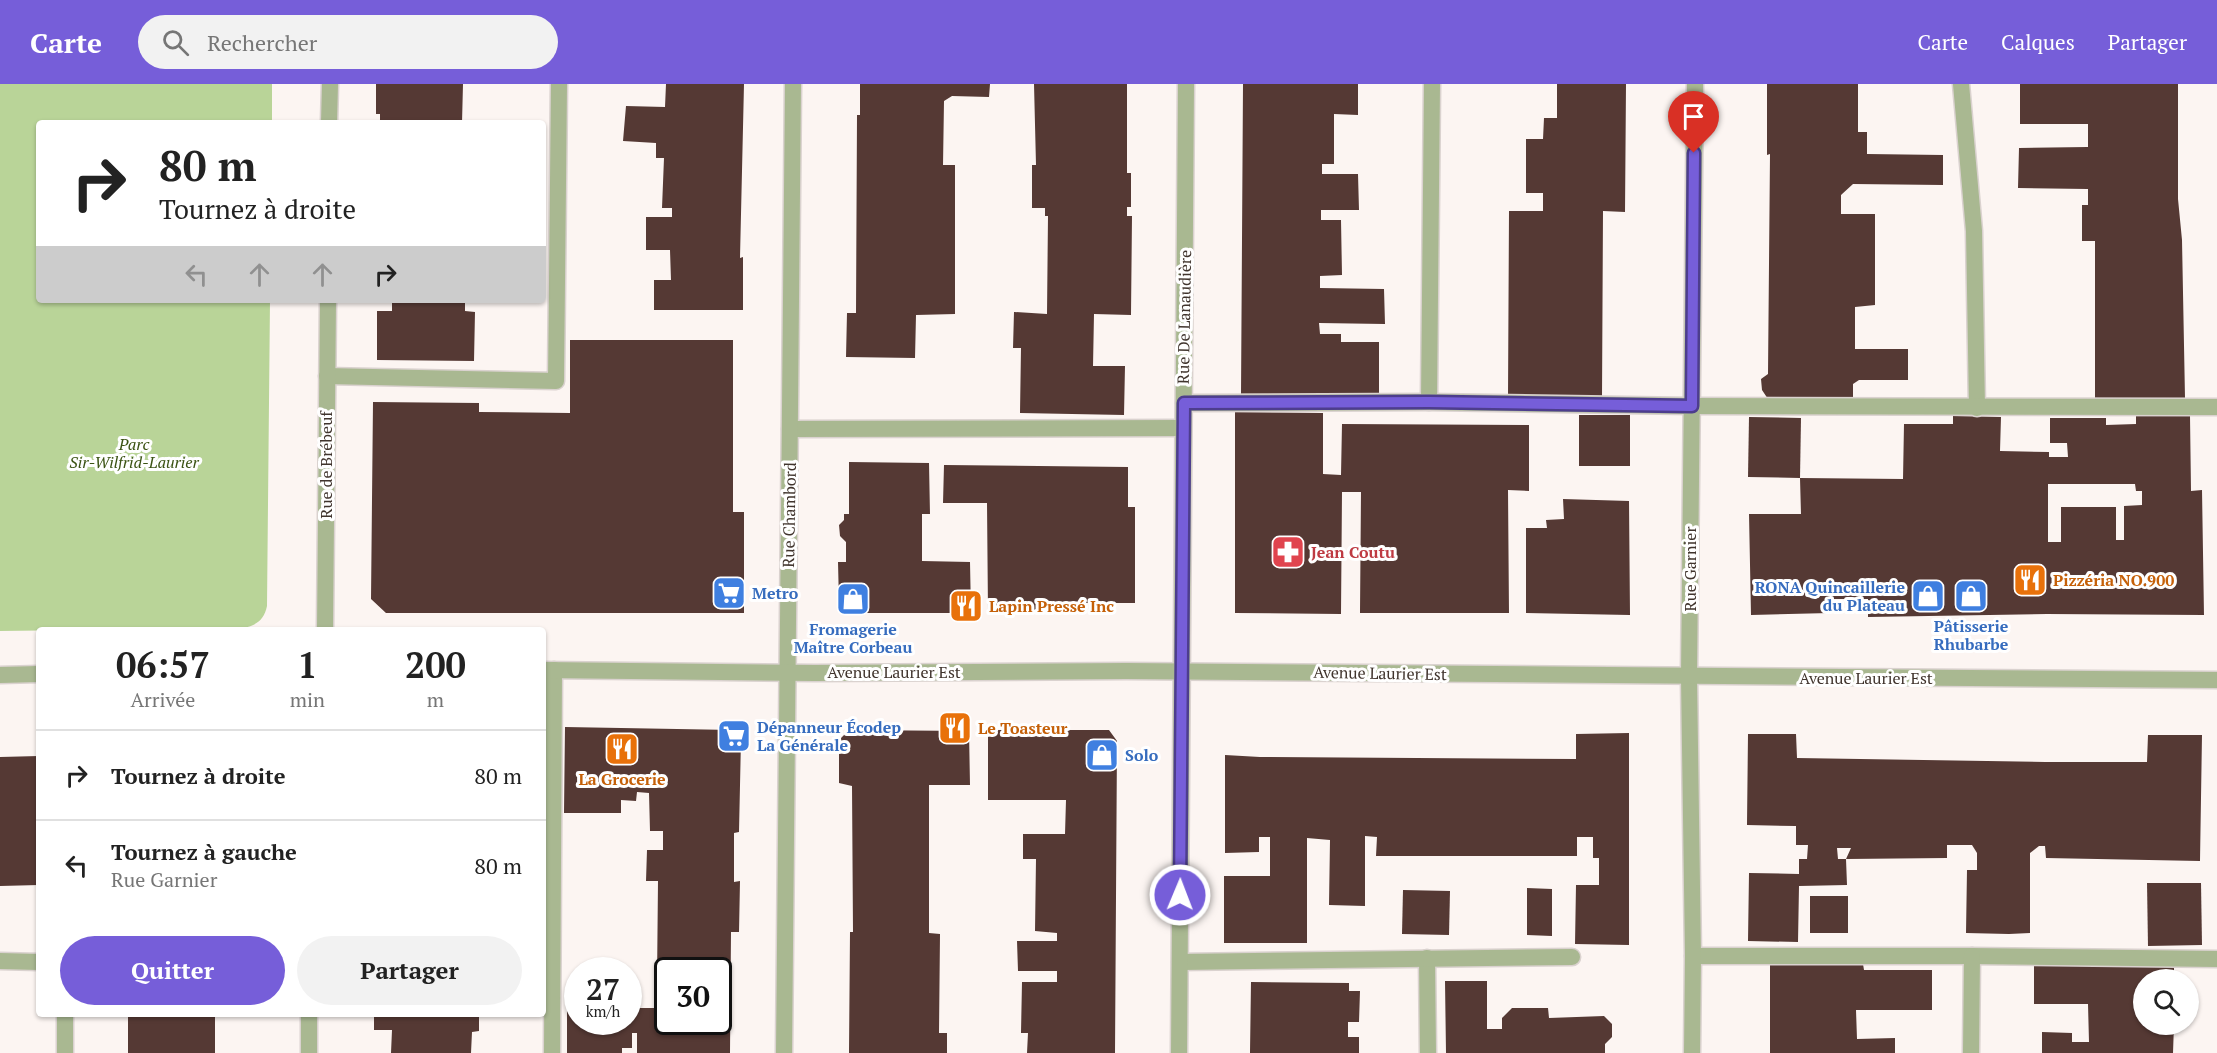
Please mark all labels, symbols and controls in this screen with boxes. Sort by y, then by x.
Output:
search box [138,15,558,69]
text: Carte [30,24,102,61]
icon: search [159,26,192,59]
text: Rechercher [207,28,317,57]
text: Carte [1918,28,1968,56]
text: Calques [2001,28,2075,56]
text: Partager [2108,28,2187,56]
pin [1668,91,1719,153]
icon: arrive [1677,100,1710,133]
text: 80 m [159,137,257,193]
icon: right [60,144,138,222]
text: Tournez à droite [159,191,356,227]
street label: Rue De Lanaudière [1172,250,1196,384]
icon: left [180,258,213,291]
icon: ahead [243,258,276,291]
icon: ahead [306,258,339,291]
icon: right [369,258,402,291]
street label: Rue de Brébeuf [315,410,337,519]
park label: Parc Sir-Wilfrid-Laurier [69,433,199,473]
street label: Rue Chambord [777,462,801,568]
street label: Rue Garnier [1679,526,1701,612]
pharmacy icon: Jean Coutu [1270,534,1306,570]
place label: Jean Coutu [1311,541,1395,563]
restaurant icon: Pizzéria NO.900 [2012,562,2048,598]
place label: Pizzéria NO.900 [2053,569,2174,591]
supermarket icon: Metro [711,575,747,611]
place label: RONA Quincaillerie du Plateau [1755,576,1905,616]
shop icon: RONA Quincaillerie du Plateau [1910,578,1946,614]
shop icon: Pâtisserie Rhubarbe [1953,578,1989,614]
shop icon: Fromagerie Maître Corbeau [835,581,871,617]
place label: Metro [752,582,799,604]
restaurant icon: Lapin Pressé Inc [948,588,984,624]
place label: Lapin Pressé Inc [989,595,1114,617]
place label: Pâtisserie Rhubarbe [1934,615,2009,655]
place label: Fromagerie Maître Corbeau [794,618,912,658]
text: 06:57 [116,641,210,688]
text: 1 [297,641,318,688]
text: 200 [405,641,466,688]
street label: Avenue Laurier Est [827,661,961,683]
street label: Avenue Laurier Est [1313,661,1447,685]
street label: Avenue Laurier Est [1799,667,1933,689]
text: Arrivée [130,686,195,713]
text: min [290,686,325,713]
text: m [427,686,444,713]
restaurant icon: Le Toasteur [937,710,973,746]
place label: Dépanneur Écodep La Générale [757,716,901,756]
place label: Le Toasteur [978,717,1068,739]
supermarket icon: Dépanneur Écodep La Générale [716,718,752,754]
restaurant icon: La Grocerie [604,731,640,767]
shop icon: Solo [1084,737,1120,773]
place label: Solo [1125,744,1159,766]
icon: right [60,759,93,792]
text: Tournez à droite [111,761,286,790]
text: 80 m [474,761,522,790]
place label: La Grocerie [578,768,666,790]
text: Tournez à gauche [111,837,297,866]
icon: left [60,849,93,882]
text: 80 m [474,851,522,880]
position arrow [1148,863,1212,927]
text: Rue Garnier [111,866,217,893]
button: Quitter [60,936,285,1005]
button: Partager [297,936,522,1005]
speed limit sign: 30 [654,957,732,1035]
text: 27 [586,969,620,1009]
map controls [2133,969,2199,1035]
button: search [2133,969,2199,1035]
text: km/h [586,1001,620,1021]

